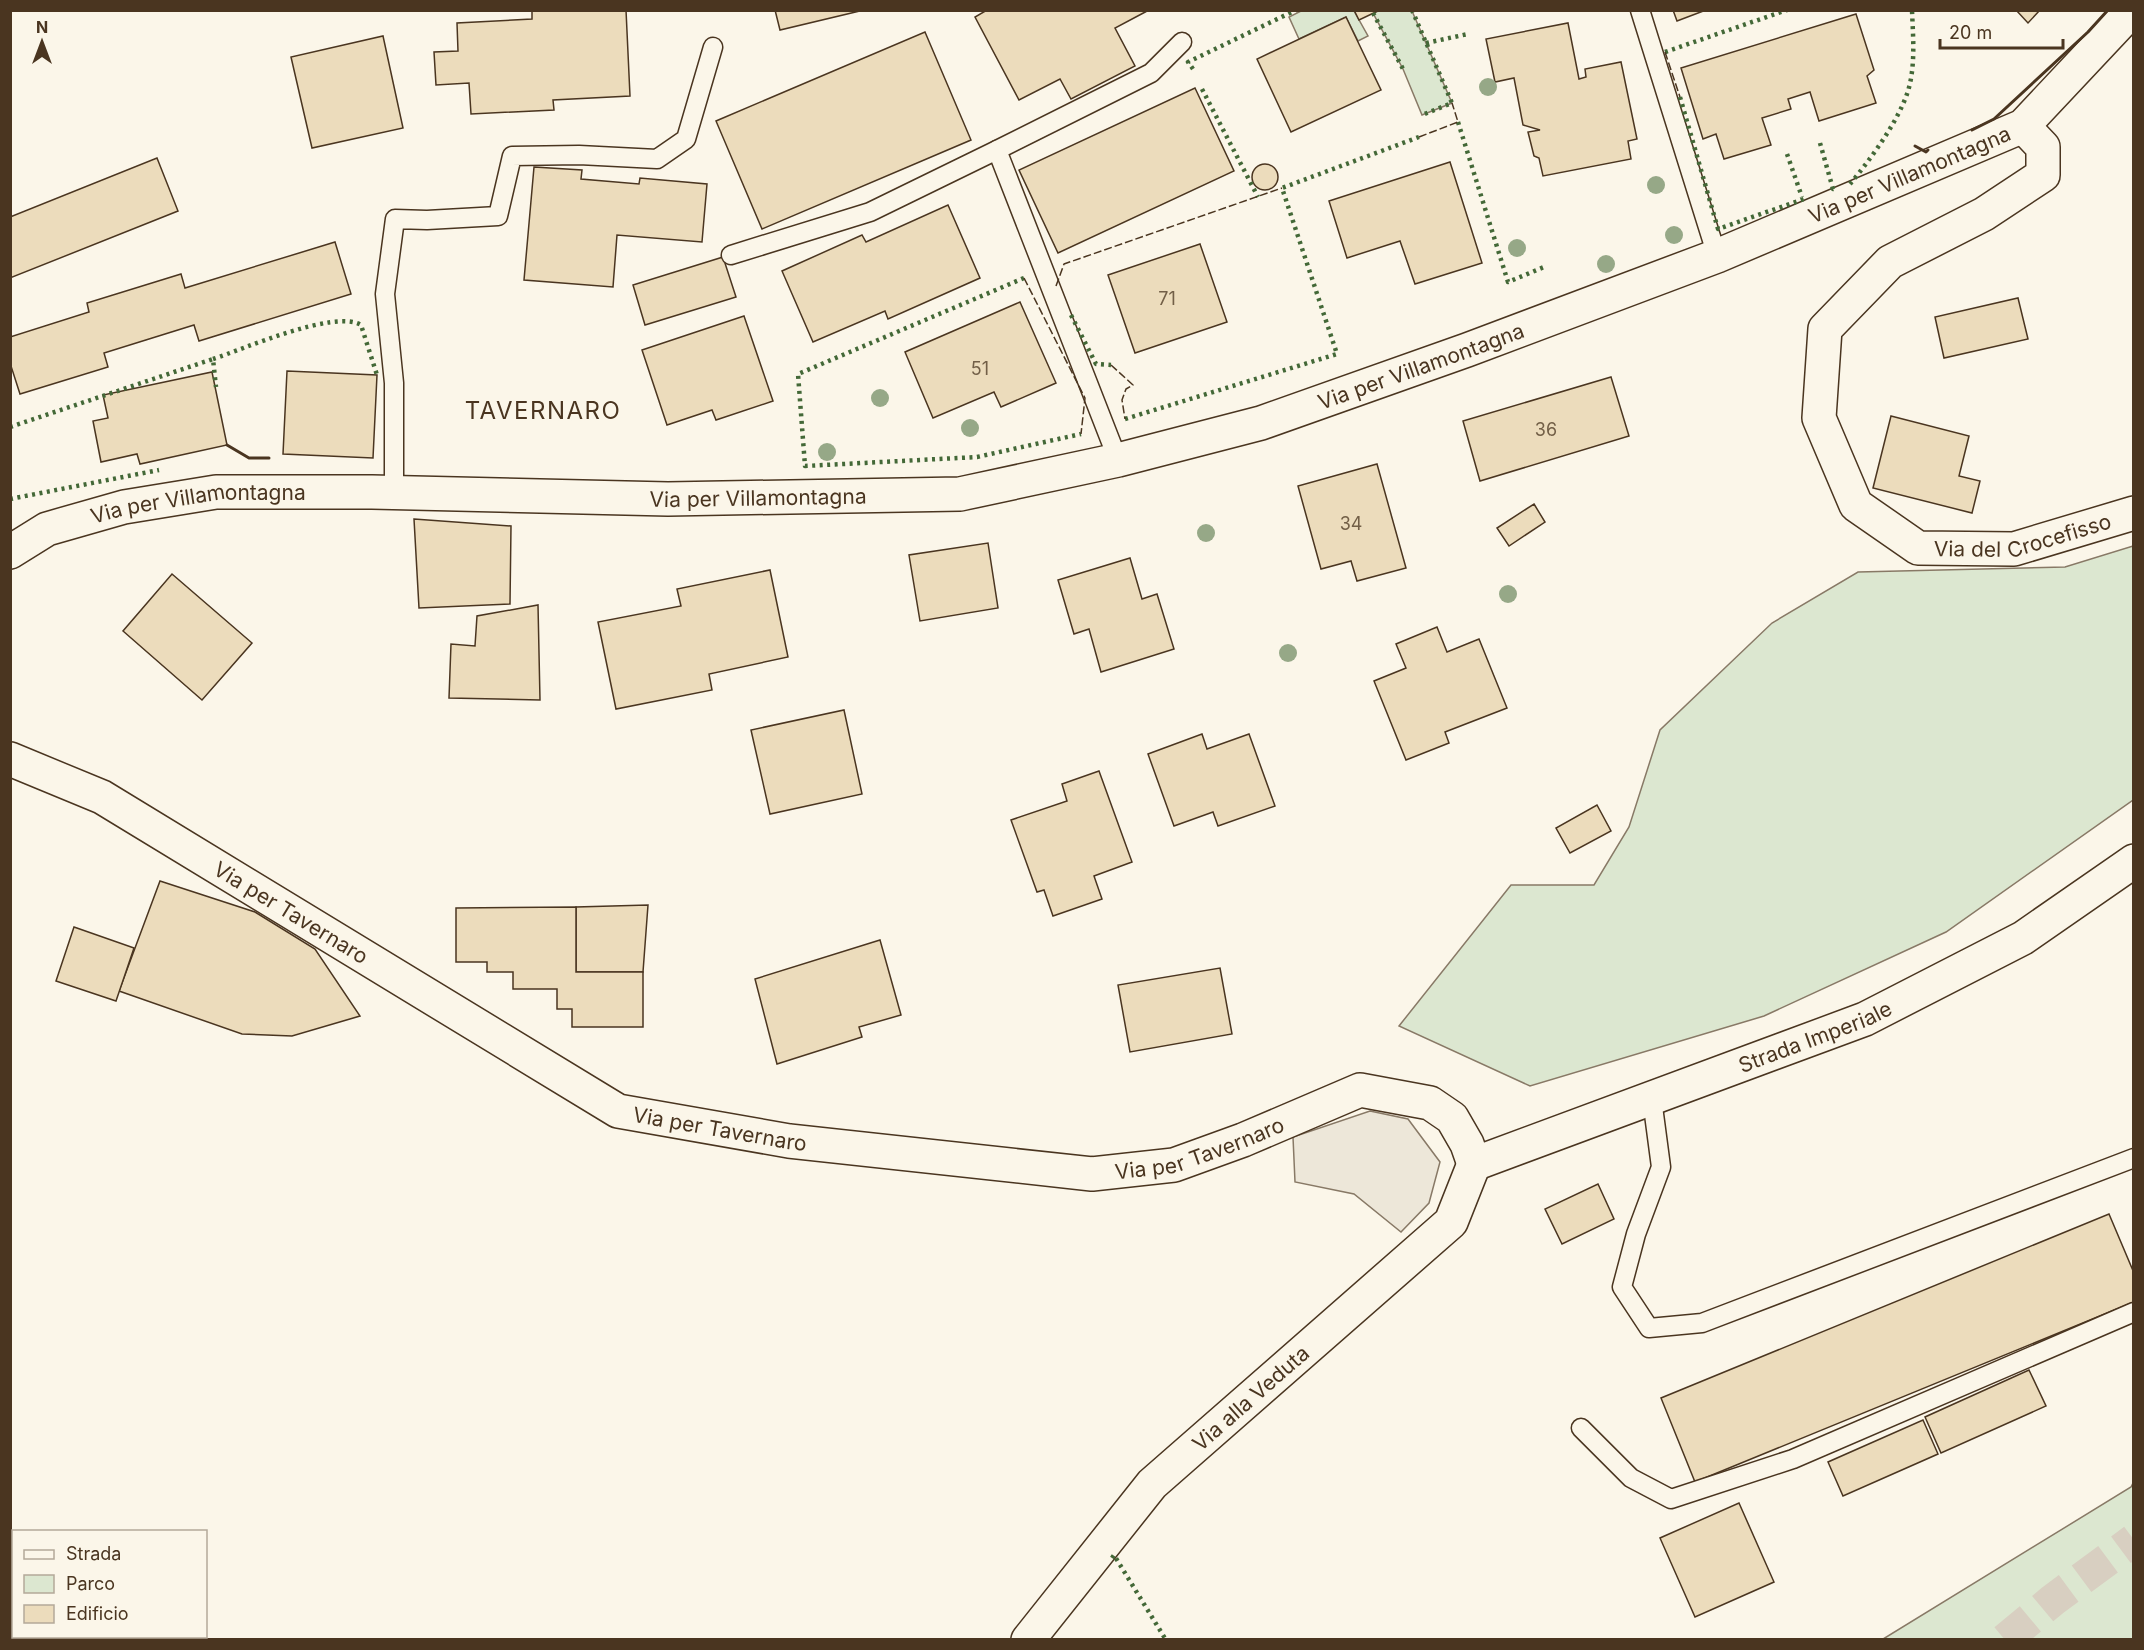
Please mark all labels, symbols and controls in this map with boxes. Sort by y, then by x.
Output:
north arrow [12,12,72,72]
scale bar [1940,12,2063,50]
text: N [36,17,48,37]
text: 20 m [1949,22,1992,43]
street label: Via per Villamontagna [1805,120,2014,228]
house number: 71 [1158,288,1176,309]
street label: Via per Villamontagna [1314,317,1527,414]
house number: 51 [971,358,989,379]
district label: TAVERNARO [465,396,621,425]
house number: 36 [1535,419,1557,440]
street label: Via per Villamontagna [88,478,306,528]
street label: Via per Villamontagna [649,483,867,512]
street label: Via del Crocefisso [1934,508,2114,563]
house number: 34 [1340,513,1362,534]
street label: Via per Tavernaro [210,856,373,969]
street label: Strada Imperiale [1735,995,1896,1077]
street label: Via per Tavernaro [631,1101,808,1155]
street label: Via per Tavernaro [1114,1112,1288,1184]
street label: Via alla Veduta [1187,1340,1314,1456]
legend [12,1530,207,1638]
text: Strada [66,1543,121,1564]
text: Parco [66,1573,115,1594]
text: Edificio [66,1603,129,1624]

